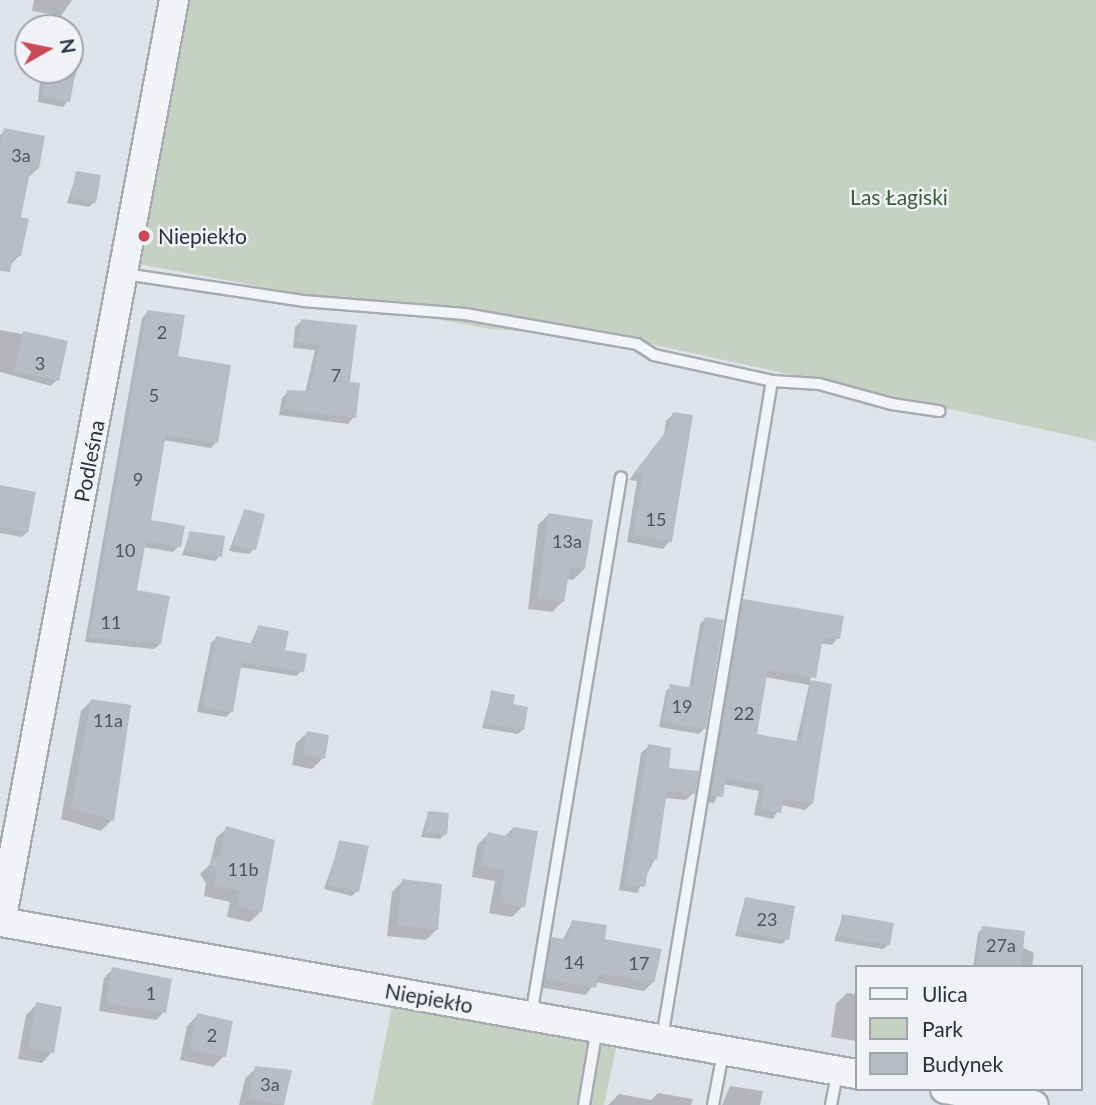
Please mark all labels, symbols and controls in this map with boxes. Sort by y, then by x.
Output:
north arrow [14,14,84,84]
text: N [56,37,81,55]
house number: 3a [11,144,31,166]
park label: Las Łagiski [850,184,948,210]
place label: Niepiekło [158,223,247,249]
marker: Niepiekło [136,228,152,244]
house number: 2 [157,321,167,343]
house number: 3 [35,352,45,374]
house number: 7 [331,364,341,386]
house number: 5 [149,384,159,406]
street label: Podleśna [69,418,109,504]
house number: 9 [133,468,143,490]
house number: 15 [646,508,666,530]
house number: 13a [552,530,582,552]
house number: 10 [115,539,135,561]
house number: 11 [101,611,121,633]
house number: 19 [672,695,692,717]
house number: 22 [734,702,754,724]
house number: 11a [93,709,123,731]
house number: 11b [228,858,258,880]
house number: 23 [757,908,777,930]
house number: 27a [986,934,1016,956]
house number: 14 [564,951,584,973]
house number: 17 [629,952,649,974]
legend [855,965,1082,1091]
street label: Niepiekło [383,978,475,1018]
text: Ulica [922,981,968,1006]
house number: 1 [146,982,156,1004]
text: Park [922,1016,963,1041]
house number: 2 [207,1024,217,1046]
text: Budynek [922,1051,1003,1076]
house number: 3a [260,1073,280,1095]

